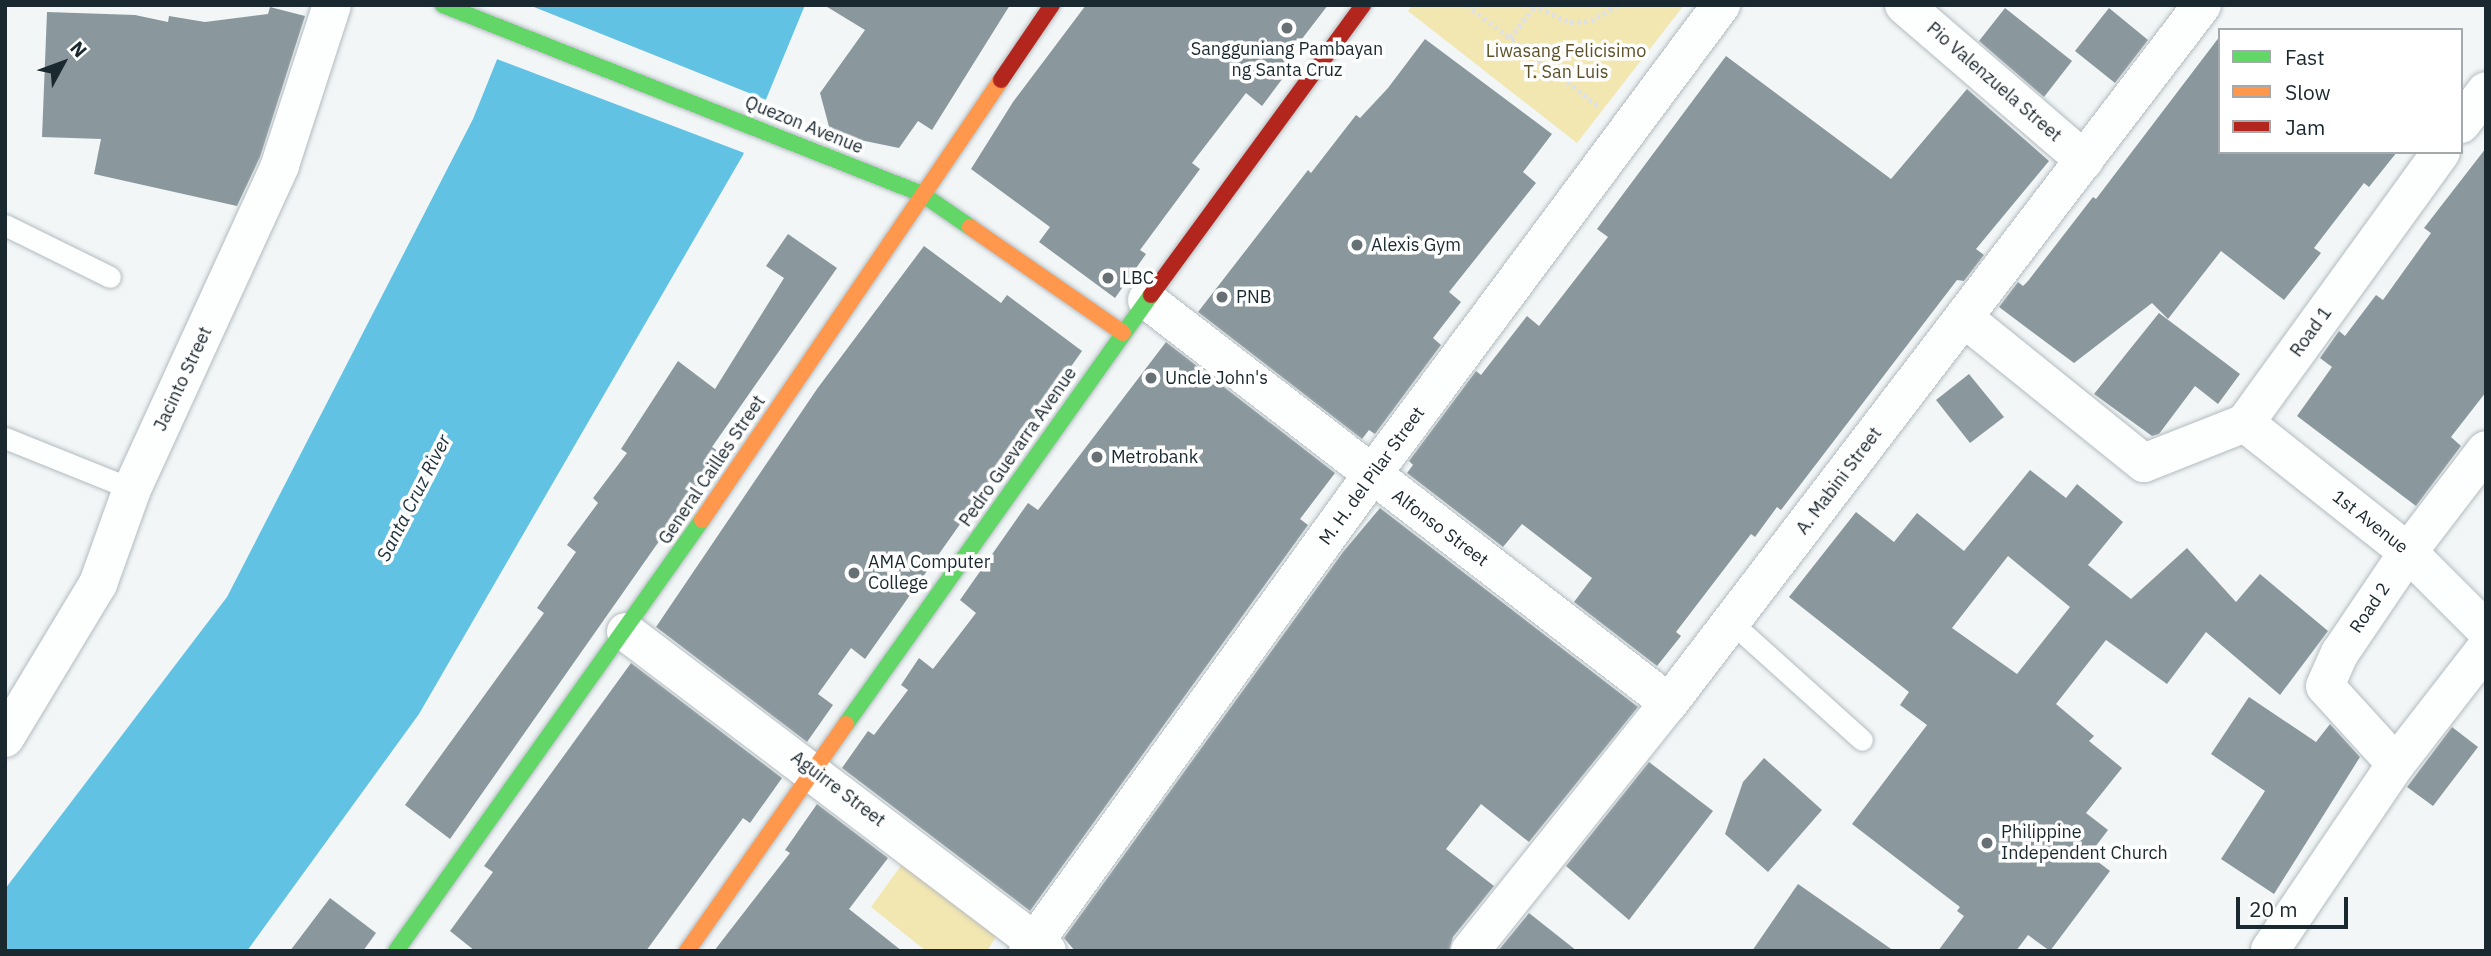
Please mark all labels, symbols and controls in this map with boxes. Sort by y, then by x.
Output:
street label: Pio Valenzuela Street [1922,18,2066,146]
marker: Sangguniang Pambayan ng Santa Cruz [1279,20,1295,36]
north arrow [28,28,98,98]
legend [2218,28,2463,154]
text: N [65,36,92,62]
place label: Sangguniang Pambayan ng Santa Cruz [1191,39,1383,82]
park label: Liwasang Felicisimo T. San Luis [1486,41,1646,84]
text: Fast [2285,43,2325,71]
text: Slow [2285,78,2331,106]
street label: Quezon Avenue [742,91,866,159]
text: Jam [2285,113,2325,141]
place label: Alexis Gym [1371,234,1461,256]
marker: Alexis Gym [1349,237,1365,253]
place label: LBC [1122,267,1154,289]
marker: LBC [1100,270,1116,286]
place label: PNB [1236,286,1271,308]
marker: PNB [1214,289,1230,305]
street label: Road 1 [2286,303,2336,361]
street label: Jacinto Street [149,323,217,435]
street label: Pedro Guevarra Avenue [955,363,1081,531]
place label: Uncle John's [1165,367,1268,389]
marker: Uncle John's [1143,370,1159,386]
street label: General Cailles Street [654,391,770,549]
street label: M. H. del Pilar Street [1315,403,1429,549]
street label: A. Mabini Street [1792,423,1886,539]
water label: Santa Cruz River [372,431,456,565]
place label: Metrobank [1111,446,1198,468]
marker: Metrobank [1089,449,1105,465]
street label: Alfonso Street [1388,485,1492,571]
street label: 1st Avenue [2328,486,2412,558]
place label: AMA Computer College [868,552,990,594]
marker: AMA Computer College [846,565,862,581]
street label: Road 2 [2345,579,2395,637]
street label: Aguirre Street [787,747,889,831]
place label: Philippine Independent Church [2001,822,2168,864]
marker: Philippine Independent Church [1979,835,1995,851]
scale bar [2239,883,2351,927]
text: 20 m [2249,895,2298,923]

